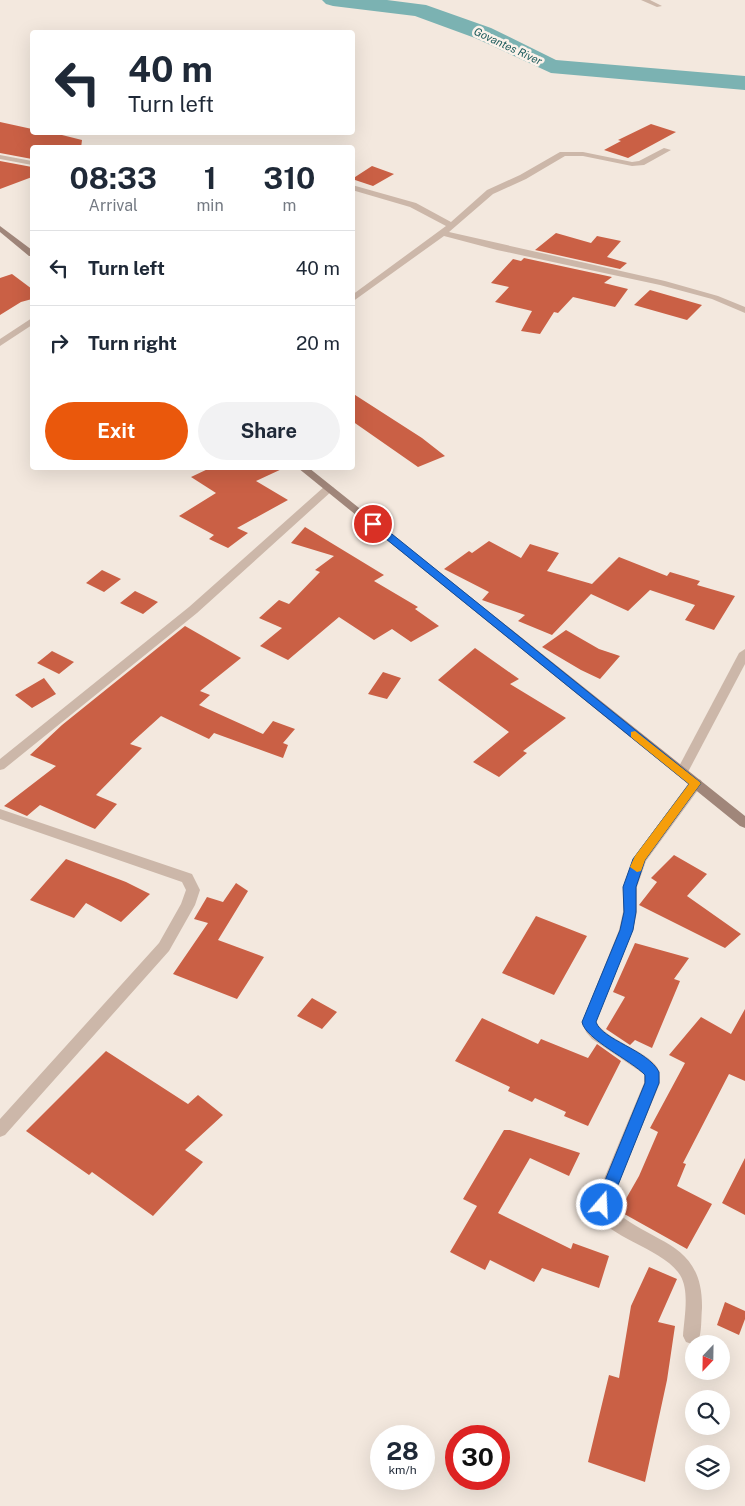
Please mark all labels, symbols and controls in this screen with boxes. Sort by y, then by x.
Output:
water label: Govantes River [472,25,545,67]
text: 40 m [128,49,213,90]
icon: left [45,50,110,115]
text: Turn left [128,91,214,117]
text: 08:33 [70,160,157,196]
text: 1 [204,160,216,196]
text: 310 [263,160,315,196]
text: Arrival [89,196,138,215]
text: min [196,196,224,215]
text: m [282,196,296,215]
icon: left [45,254,73,282]
text: Turn left [88,257,165,279]
text: 40 m [295,257,340,279]
icon: right [45,329,73,357]
text: Turn right [88,332,177,354]
text: 20 m [296,332,340,354]
button: Exit [45,402,188,460]
button: Share [198,402,340,460]
pin [352,503,394,545]
icon: arrive [359,510,387,538]
position arrow [575,1178,627,1230]
north arrow [685,1335,730,1380]
map controls [685,1335,730,1490]
button: search [685,1390,730,1435]
speed limit sign: 30 [445,1425,510,1490]
text: 28 [386,1436,419,1466]
button: layers [685,1445,730,1490]
text: km/h [388,1463,417,1477]

